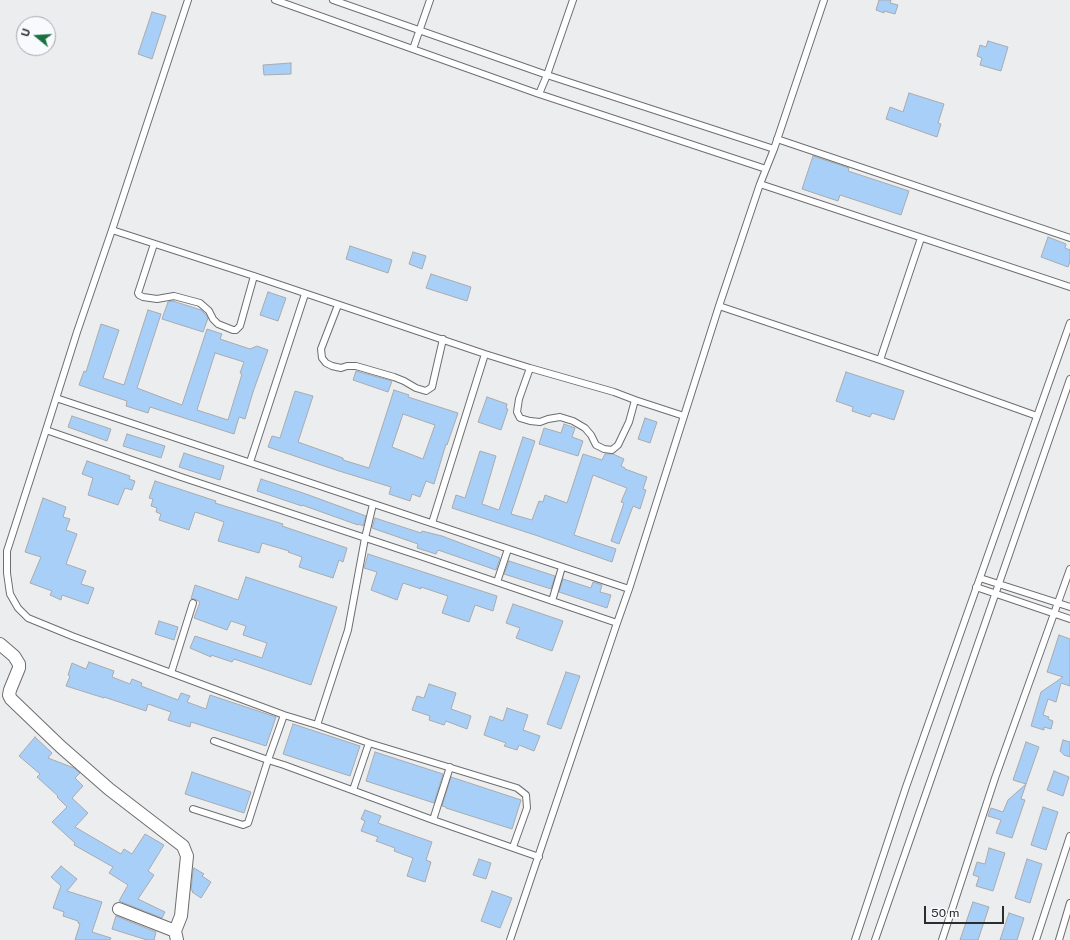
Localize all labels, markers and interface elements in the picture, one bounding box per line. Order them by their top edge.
north arrow [16,16,56,56]
text: U [19,27,32,38]
scale bar [926,898,1006,924]
text: 50 m [931,906,959,920]

